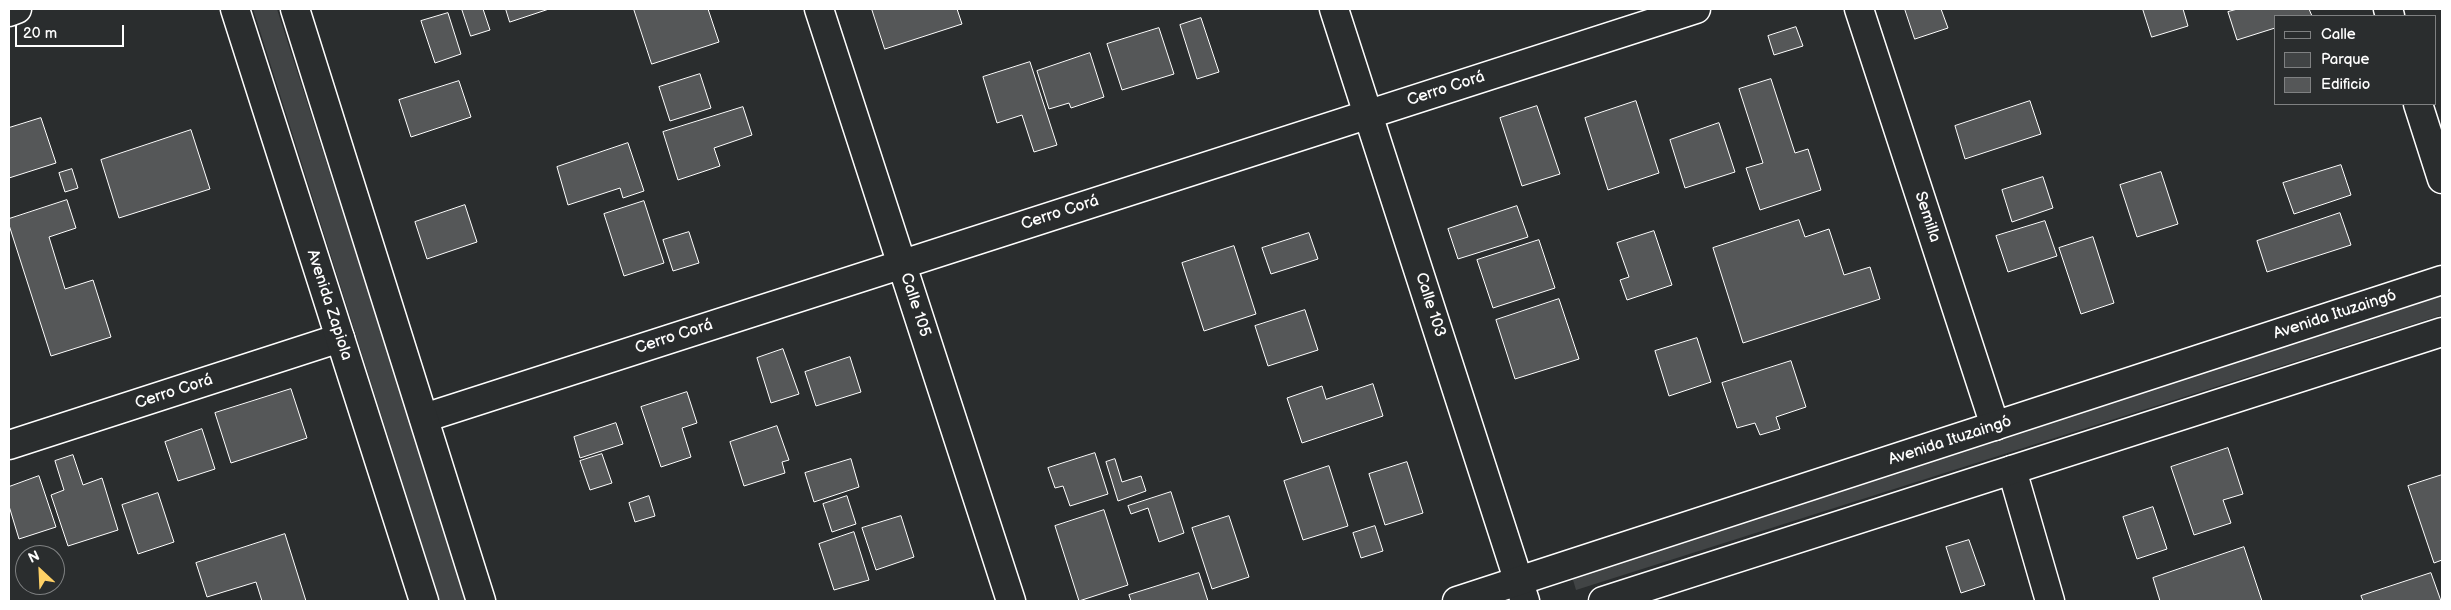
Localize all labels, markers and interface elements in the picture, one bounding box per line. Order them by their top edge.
scale bar [18,15,126,47]
legend [2274,15,2436,105]
text: 20 m [23,24,57,43]
text: Calle [2321,25,2356,44]
text: Parque [2321,50,2369,69]
street label: Cerro Corá [1405,67,1487,111]
text: Edificio [2321,75,2370,94]
street label: Semilla [1910,189,1944,245]
street label: Cerro Corá [1019,191,1101,235]
street label: Avenida Zapiola [302,247,356,363]
street label: Calle 103 [1411,270,1449,340]
street label: Calle 105 [896,271,934,339]
street label: Avenida Ituzaingó [2271,286,2399,344]
street label: Cerro Corá [633,315,715,359]
street label: Cerro Corá [133,370,215,414]
street label: Avenida Ituzaingó [1886,412,2014,470]
north arrow [15,545,65,595]
text: N [26,547,42,567]

